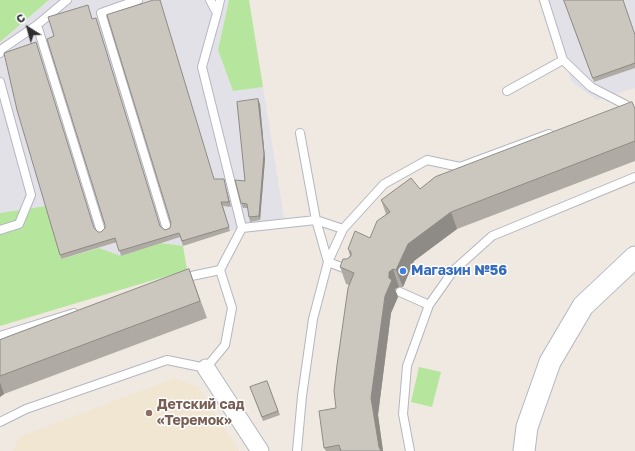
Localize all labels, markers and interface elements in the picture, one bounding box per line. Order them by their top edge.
north arrow [8,8,48,48]
text: С [13,10,28,26]
place label: Магазин №56 [411,263,507,279]
marker: Магазин №56 [398,266,408,276]
place label: Детский сад «Теремок» [157,397,244,430]
marker: Детский сад «Теремок» [144,408,154,418]

